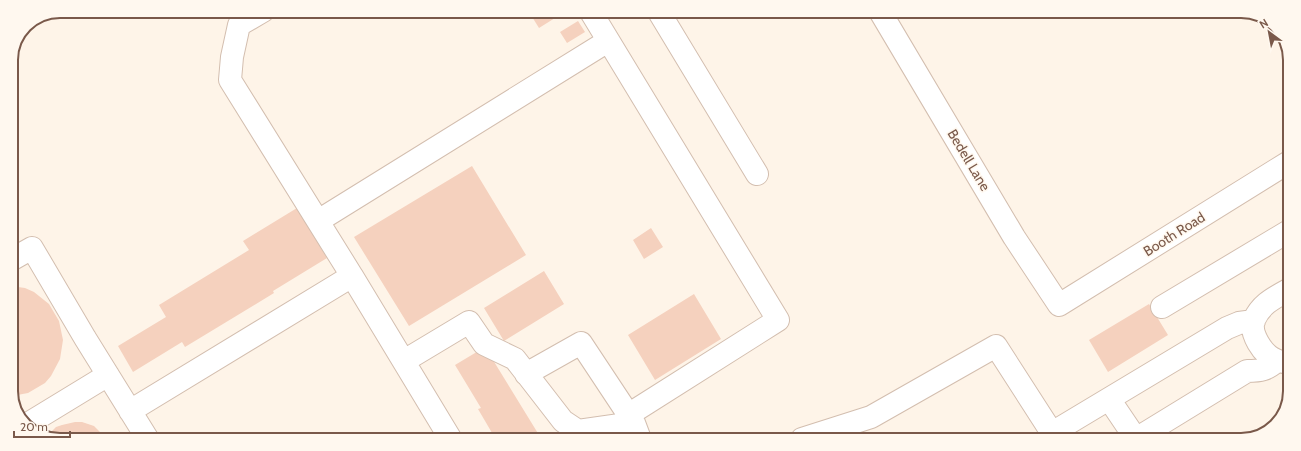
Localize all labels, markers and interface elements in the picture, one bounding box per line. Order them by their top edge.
north arrow [1249,12,1289,52]
text: N [1257,16,1271,32]
street label: Bedell Lane [944,126,994,194]
street label: Booth Road [1140,208,1208,260]
scale bar [14,413,70,439]
text: 20 m [20,419,48,434]

